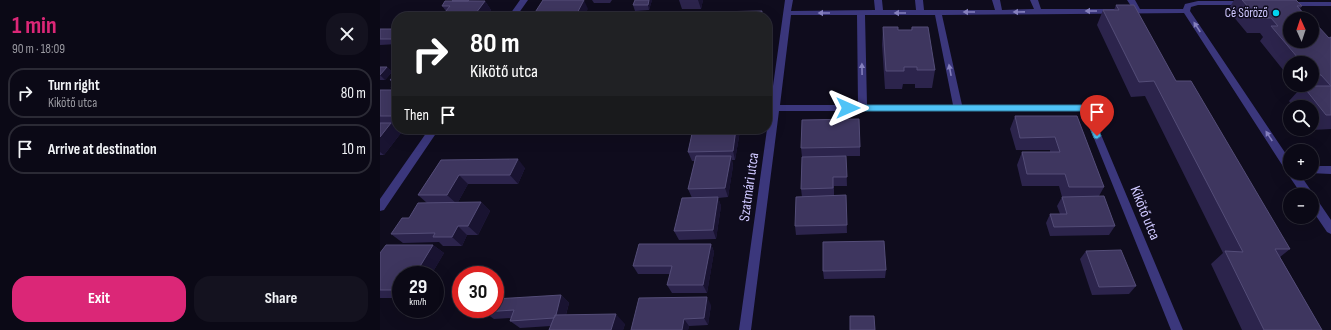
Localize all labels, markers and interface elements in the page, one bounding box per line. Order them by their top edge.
place label: Cé Söröző [1225,5,1268,21]
one-way arrow [1013,8,1025,15]
one-way arrow [1084,8,1097,14]
marker: Cé Söröző [1271,8,1281,18]
one-way arrow [962,9,975,15]
one-way arrow [817,10,830,16]
one-way arrow [893,10,906,16]
text: 1 min [12,11,57,40]
north arrow [1283,12,1319,48]
map controls [1283,12,1319,224]
button: close [326,13,368,55]
one-way arrow [1193,22,1201,32]
text: 80 m [470,27,519,60]
icon: right [404,28,456,80]
text: 90 m · 18:09 [12,41,65,57]
button: sound [1283,56,1319,92]
text: Kikötő utca [470,61,538,82]
one-way arrow [859,62,865,75]
one-way arrow [947,64,953,76]
text: Turn right [48,76,100,95]
icon: right [14,82,36,104]
text: 80 m [341,84,366,103]
position arrow [827,87,869,129]
text: Kikötő utca [48,95,97,111]
pin [1080,95,1114,136]
button: search [1283,100,1319,136]
icon: arrive [1086,101,1108,123]
icon: arrive [437,104,459,126]
text: Then [404,106,429,125]
one-way arrow [1265,130,1272,142]
icon: arrive [14,138,36,160]
text: Arrive at destination [48,140,157,159]
text: 10 m [342,140,366,159]
button: + [1283,144,1319,180]
street label: Szatmári utca [735,151,763,223]
street label: Kikötő utca [1126,183,1165,243]
button: − [1283,188,1319,224]
speed limit sign: 30 [452,266,504,318]
text: 29 [409,275,427,299]
button: Exit [12,276,186,322]
button: Share [194,276,368,322]
text: km/h [409,296,427,308]

